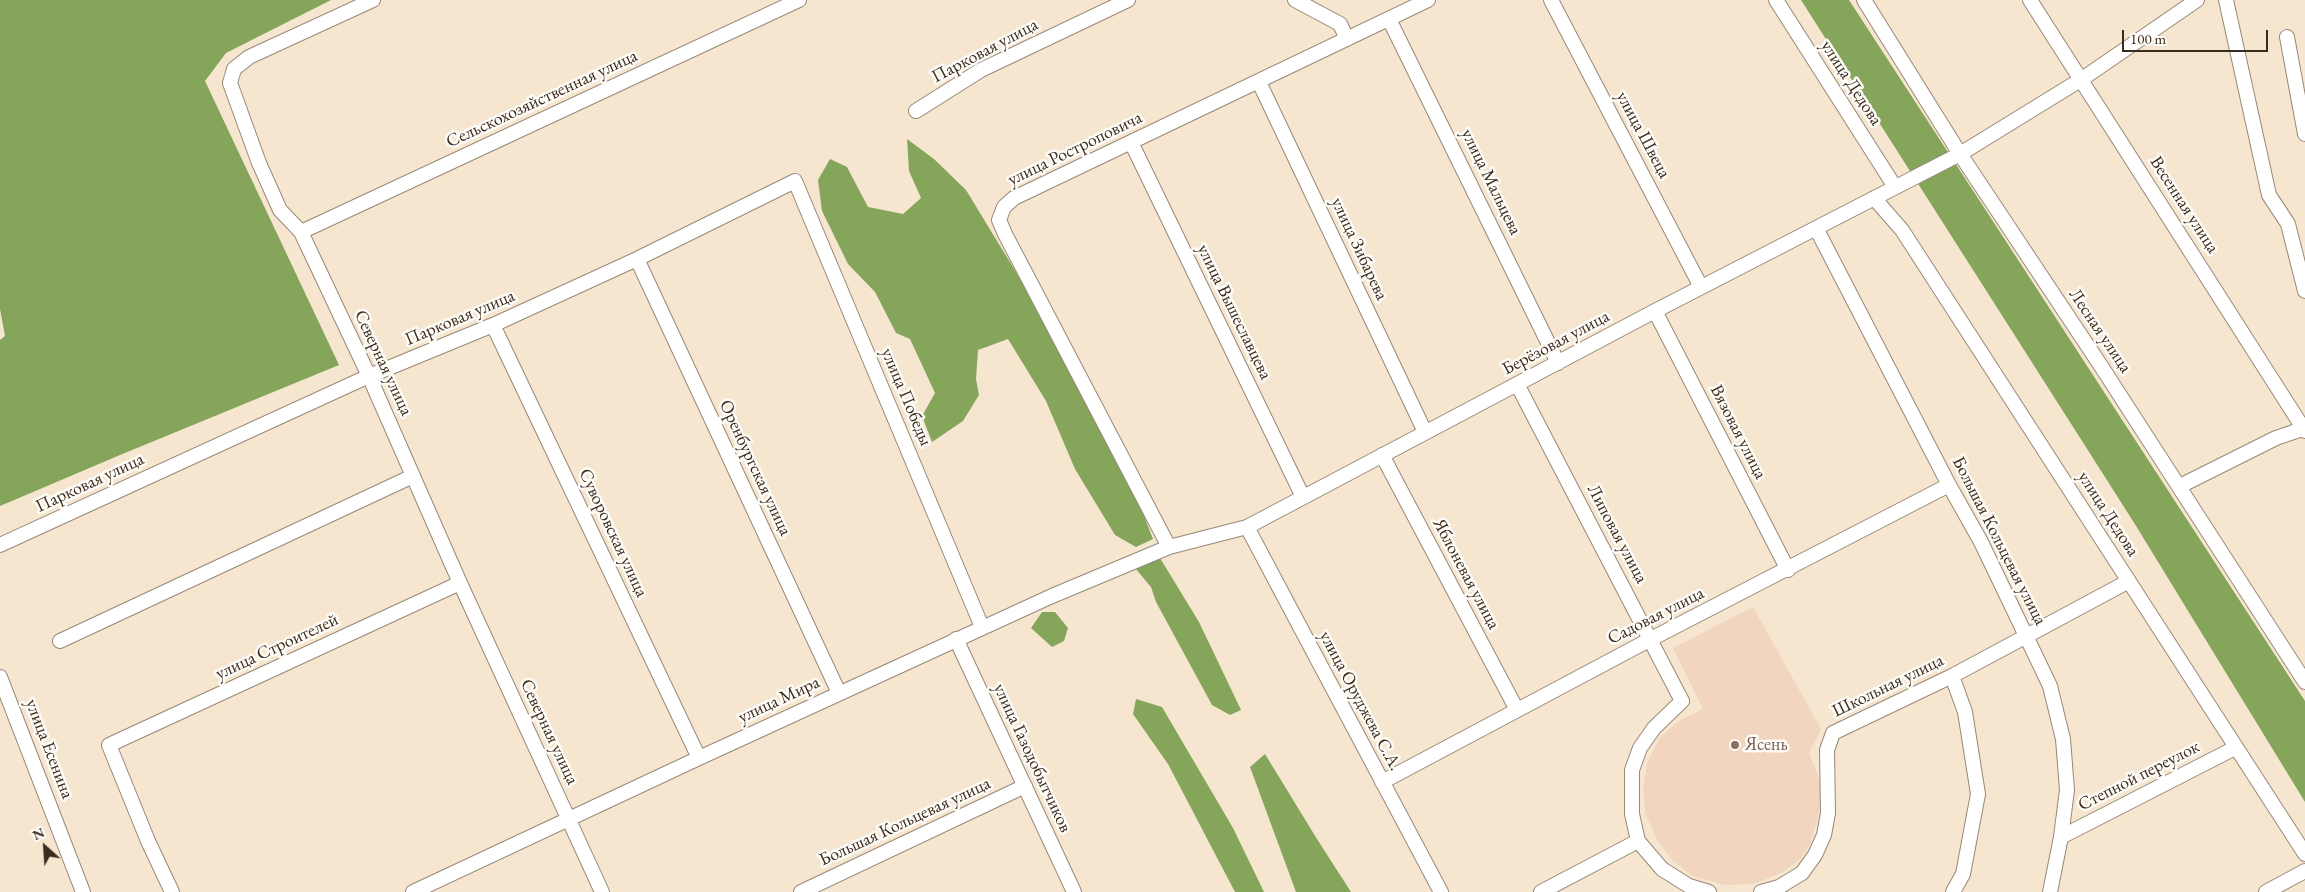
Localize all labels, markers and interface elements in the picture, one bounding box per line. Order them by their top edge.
street label: Парковая улица [928,14,1042,88]
scale bar [2125,20,2271,52]
text: 100 m [2130,29,2166,48]
street label: улица Дедова [1815,36,1887,130]
street label: Сельскохозяйственная улица [443,45,641,153]
street label: улица Швеца [1611,88,1675,182]
street label: улица Ростроповича [1004,107,1146,191]
street label: улица Мальцева [1456,125,1526,239]
street label: Весенная улица [2145,153,2223,257]
street label: улица Зибарева [1326,194,1392,304]
street label: улица Вышеславцева [1192,241,1276,383]
street label: Парковая улица [402,285,518,351]
street label: Лесная улица [2064,285,2136,377]
street label: Берёзовая улица [1499,306,1613,380]
street label: Северная улица [349,307,417,419]
street label: улица Победы [876,345,936,449]
street label: Вязовая улица [1705,381,1771,483]
street label: Оренбургская улица [714,397,796,539]
street label: Парковая улица [32,448,148,518]
street label: Большая Кольцевая улица [1947,453,2051,629]
street label: Суворовская улица [574,465,652,601]
street label: улица Дедова [2072,467,2144,561]
street label: Липовая улица [1582,481,1652,587]
street label: Яблоневая улица [1428,515,1504,633]
street label: Садовая улица [1604,582,1708,650]
street label: улица Строителей [212,609,342,685]
street label: улица Оруджева С.А. [1314,627,1406,775]
street label: Школьная улица [1829,650,1947,722]
street label: улица Мира [735,672,823,728]
street label: Северная улица [515,676,583,788]
street label: улица Газодобытчиков [988,680,1076,836]
street label: улица Есенина [20,696,78,802]
place label: Ясень [1745,734,1788,756]
street label: Степной переулок [2075,736,2203,816]
marker: Ясень [1729,739,1741,751]
street label: Большая Кольцевая улица [816,773,994,871]
north arrow [20,822,70,872]
text: N [29,823,47,844]

